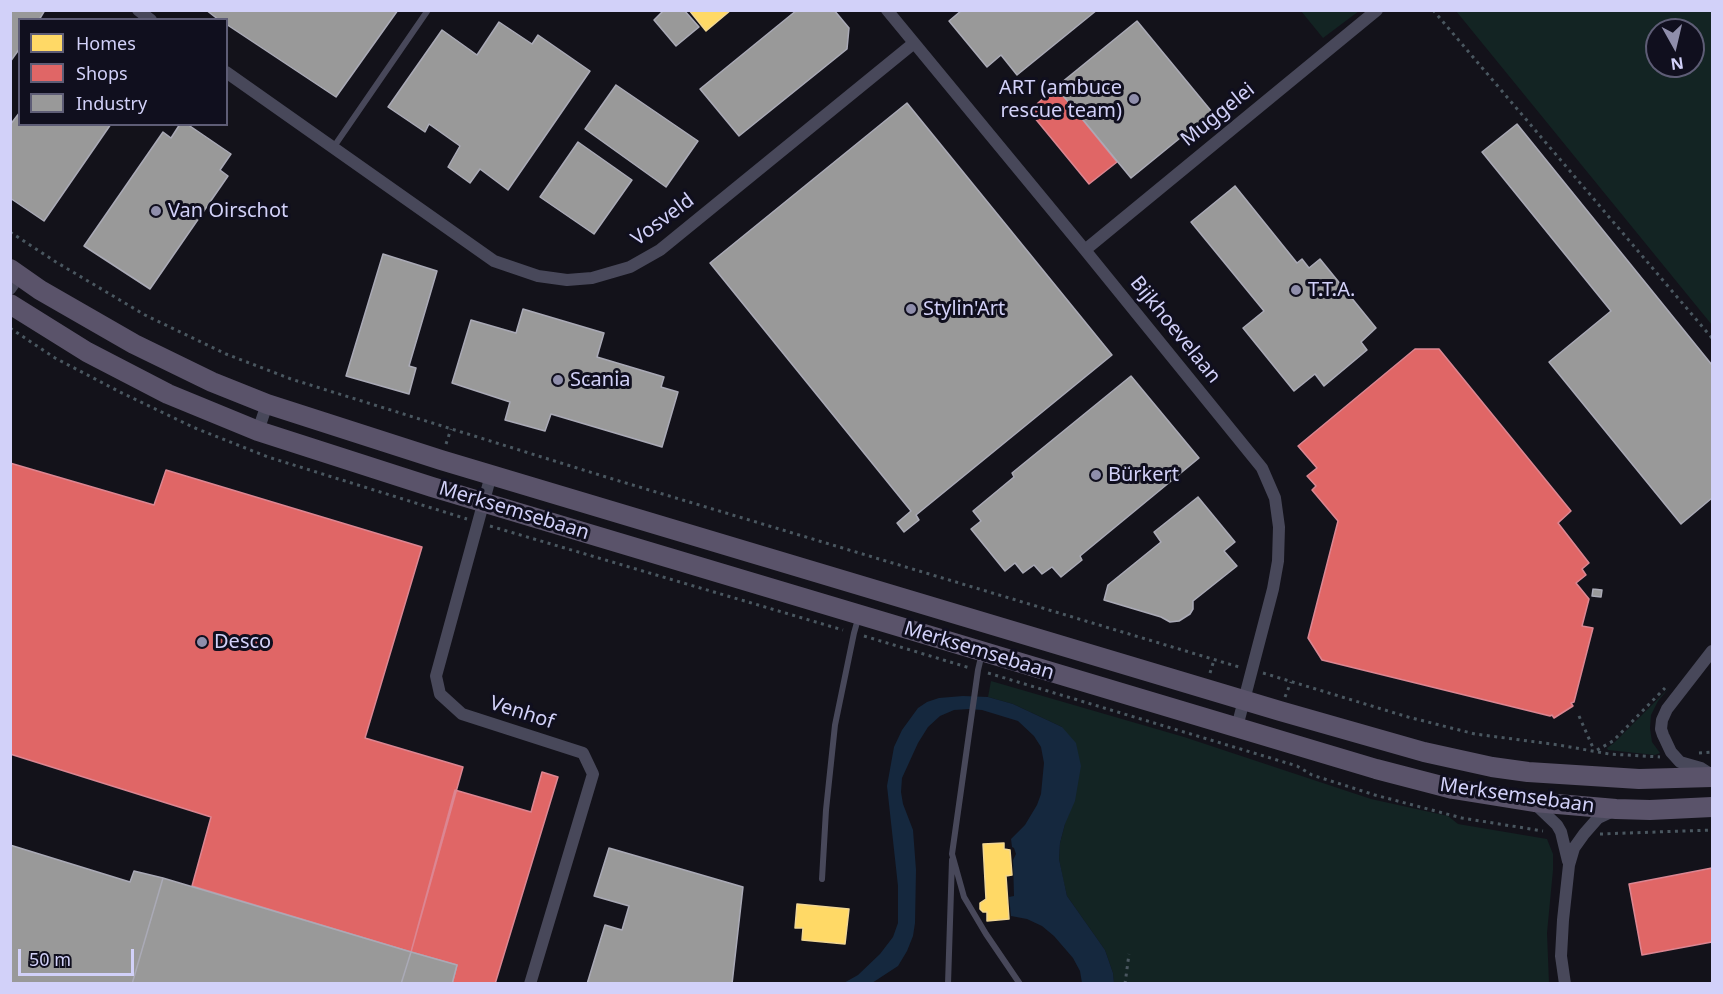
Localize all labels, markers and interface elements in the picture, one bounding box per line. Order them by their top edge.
legend [18,18,228,126]
north arrow [1645,18,1705,78]
text: Homes [76,31,136,55]
text: N [1669,52,1685,76]
text: Shops [76,61,128,85]
place label: ART (ambuce rescue team) [999,76,1122,123]
street label: Muggelei [1176,78,1260,152]
text: Industry [76,91,147,115]
marker: ART (ambuce rescue team) [1127,92,1141,106]
street label: Vosveld [627,189,699,251]
place label: Van Oirschot [168,199,288,223]
marker: Van Oirschot [149,204,163,218]
street label: Bijkhoevelaan [1125,272,1225,388]
place label: T.T.A. [1308,278,1355,302]
marker: T.T.A. [1289,283,1303,297]
place label: Stylin'Art [923,297,1005,321]
marker: Stylin'Art [904,302,918,316]
place label: Scania [570,368,631,392]
marker: Scania [551,373,565,387]
place label: Bürkert [1108,463,1179,487]
marker: Bürkert [1089,468,1103,482]
street label: Merksemsebaan [436,477,592,545]
street label: Merksemsebaan [901,617,1057,685]
place label: Desco [214,630,271,654]
marker: Desco [195,635,209,649]
street label: Venhof [487,691,557,735]
street label: Merksemsebaan [1438,773,1596,819]
scale bar [21,937,136,975]
text: 50 m [29,947,71,971]

